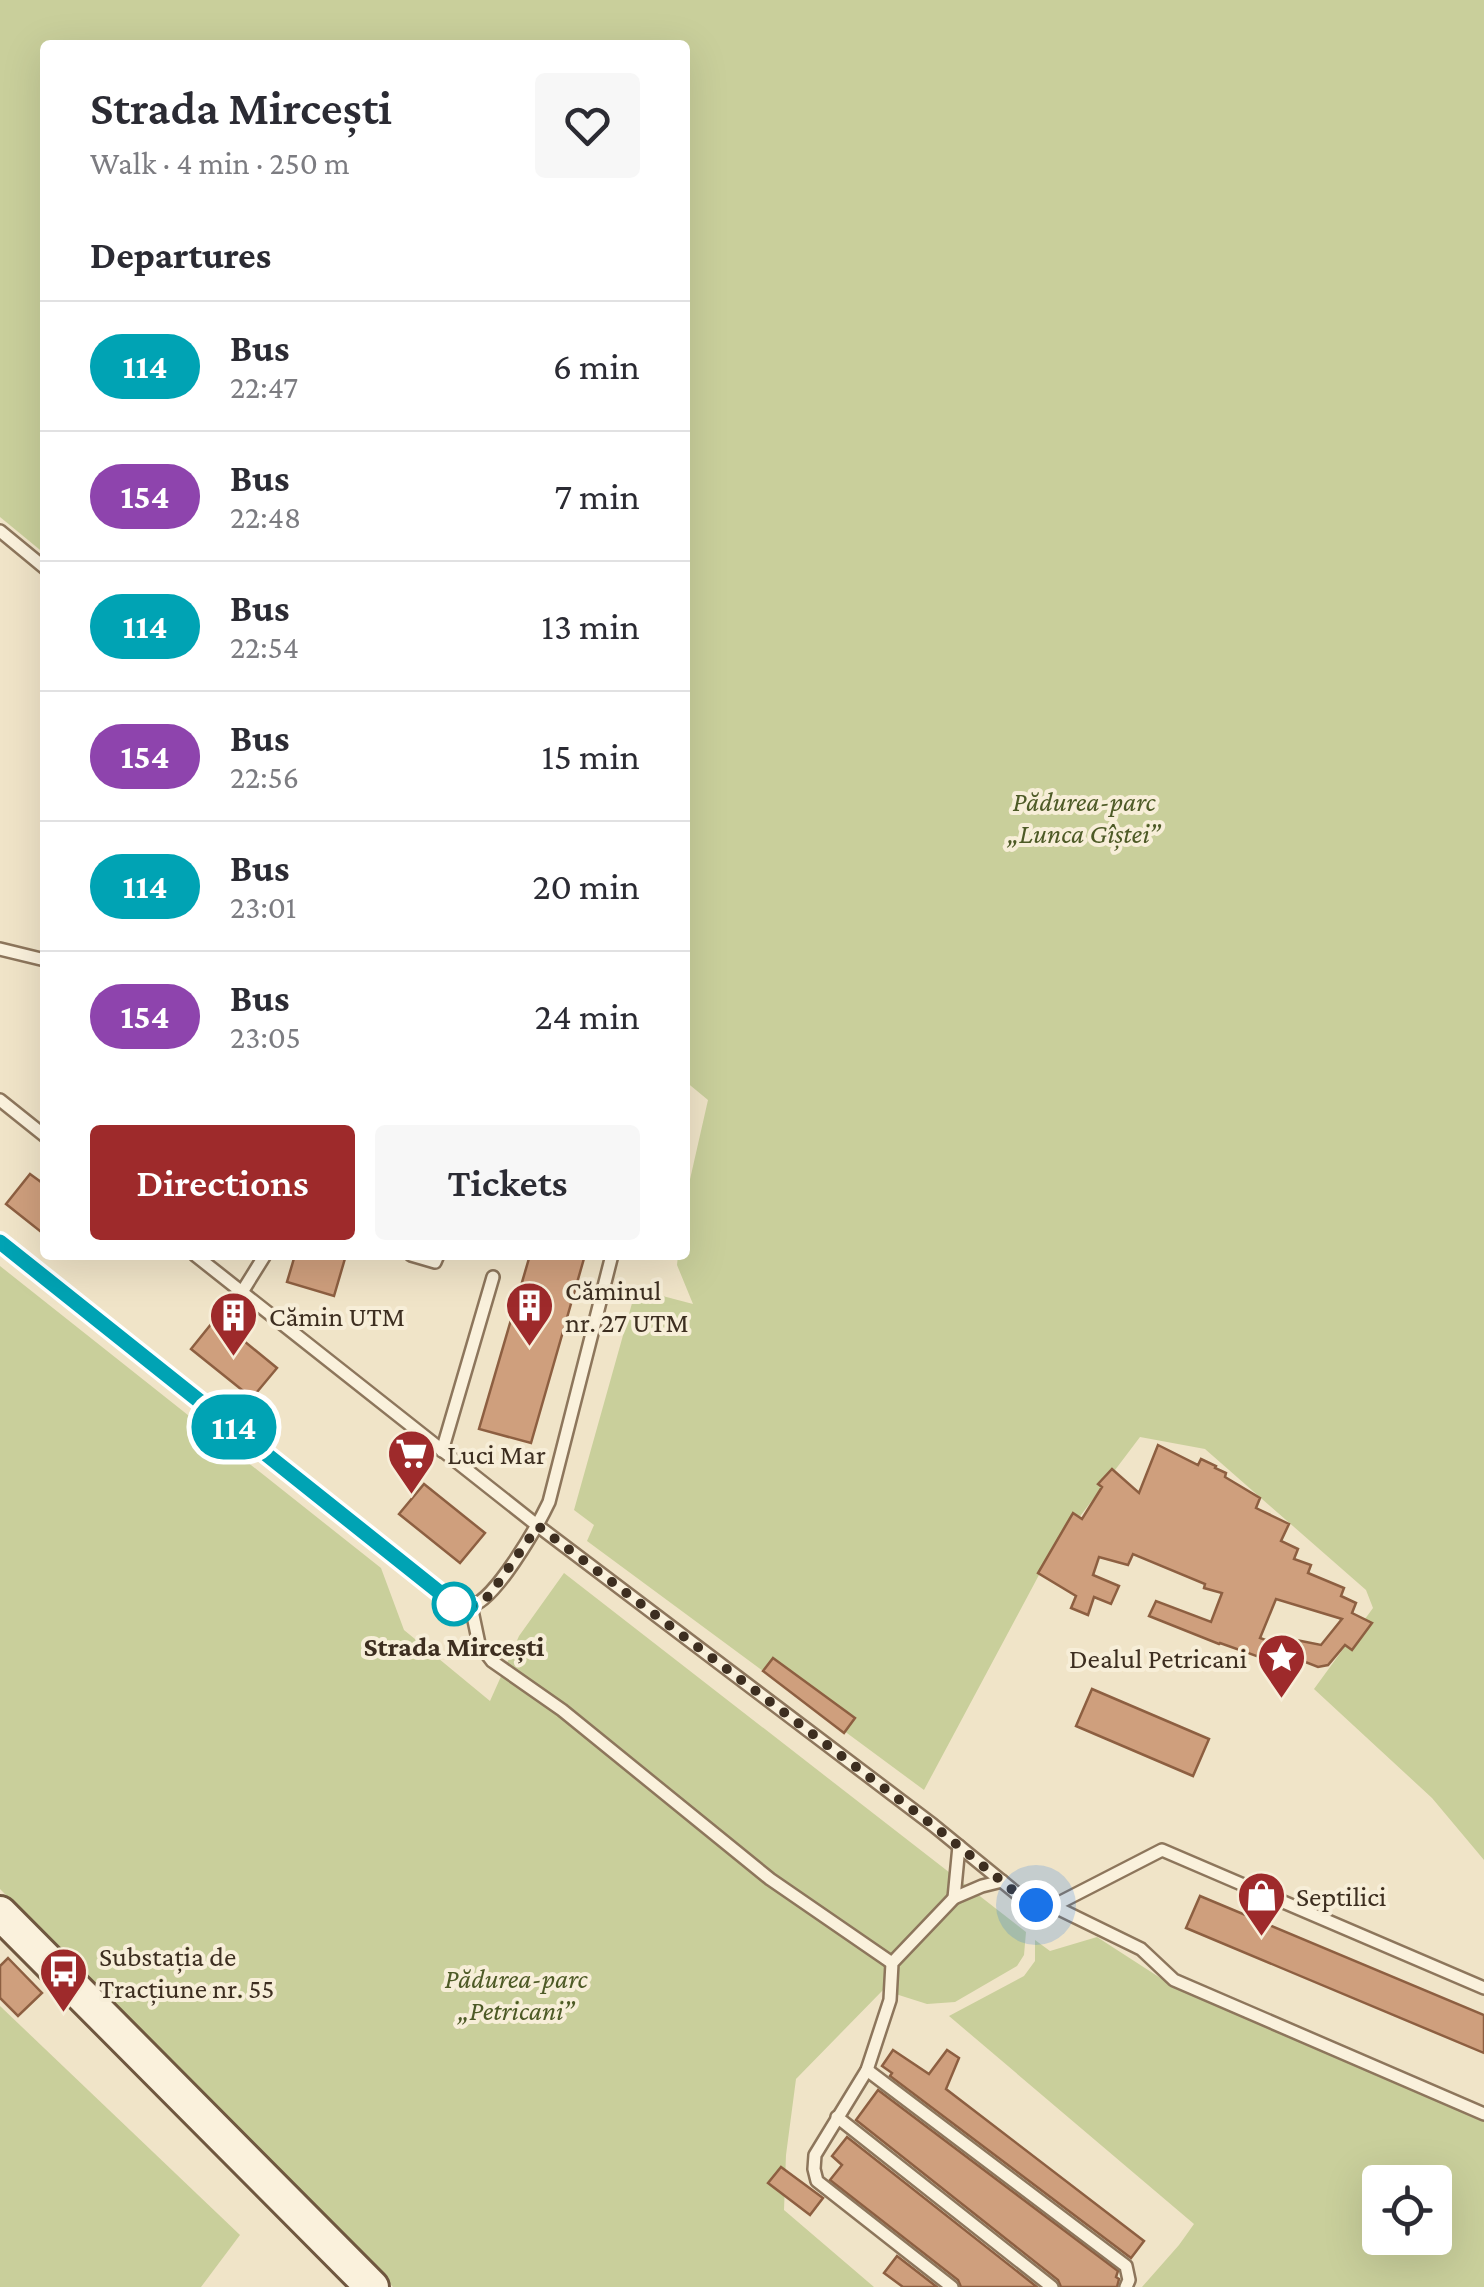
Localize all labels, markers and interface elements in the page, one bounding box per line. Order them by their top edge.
button: heart [535,73,640,178]
text: Strada Mircești [90,81,392,134]
text: Walk · 4 min · 250 m [90,145,350,181]
text: Departures [90,234,271,276]
text: Bus [230,327,289,369]
text: 6 min [553,345,640,387]
text: 114 [122,347,168,386]
text: 22:47 [230,369,298,405]
text: Bus [230,457,289,499]
text: 7 min [554,475,640,517]
text: 154 [120,477,170,516]
text: 22:48 [230,499,301,535]
text: Bus [230,587,289,629]
text: 13 min [541,605,640,647]
text: 114 [122,607,168,646]
text: 22:54 [230,629,299,665]
text: Bus [230,717,289,759]
text: 15 min [541,735,640,777]
text: 154 [120,737,170,776]
text: 22:56 [230,759,299,795]
park label: Pădurea-parc „Lunca Gîștei” [1007,786,1162,851]
text: Bus [230,847,289,889]
text: 20 min [532,865,640,907]
text: 114 [122,867,168,906]
text: 23:01 [230,889,296,925]
text: Bus [230,977,289,1019]
text: 24 min [534,995,640,1037]
text: 154 [120,997,170,1036]
text: 23:05 [230,1019,301,1055]
button: Directions [90,1125,355,1240]
button: Tickets [375,1125,640,1240]
place label: Căminul nr. 27 UTM [565,1275,689,1338]
building icon: Căminul nr. 27 UTM [504,1280,556,1348]
building icon: Cămin UTM [208,1290,260,1358]
place label: Cămin UTM [269,1301,405,1332]
line badge: 114 [176,1394,292,1460]
text: 114 [211,1408,257,1447]
supermarket icon: Luci Mar [386,1428,438,1496]
place label: Luci Mar [447,1439,546,1470]
marker: Strada Mircești [433,1583,475,1625]
place label: Strada Mircești [364,1631,544,1664]
place icon: Dealul Petricani [1256,1632,1308,1700]
place label: Dealul Petricani [1069,1643,1247,1674]
shop icon: Septilici [1235,1870,1287,1938]
your location [1011,1880,1061,1930]
place label: Septilici [1296,1881,1386,1912]
place label: Substația de Tracțiune nr. 55 [99,1941,275,2006]
bus stop icon: Substația de Tracțiune nr. 55 [38,1946,90,2014]
park label: Pădurea-parc „Petricani” [445,1963,589,2026]
map controls [1362,2165,1452,2255]
button: locate [1362,2165,1452,2255]

